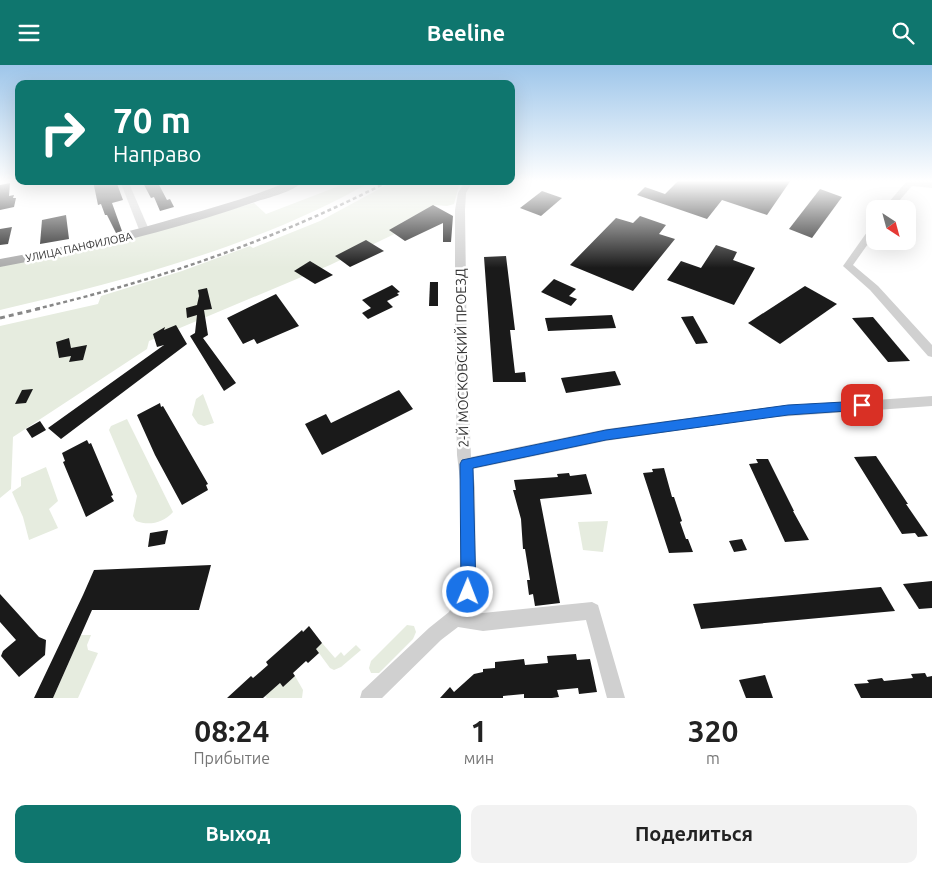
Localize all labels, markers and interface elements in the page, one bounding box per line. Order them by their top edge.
icon: menu [15,19,43,47]
icon: search [889,19,917,47]
text: Beeline [427,20,505,45]
icon: right [30,100,95,165]
text: 70 m [113,100,191,140]
text: Направо [113,141,201,166]
north arrow [866,200,916,250]
map controls [866,200,916,250]
street label: УЛИЦА ПАНФИЛОВА [25,230,134,264]
street label: 2-Й МОСКОВСКИЙ ПРОЕЗД [451,268,472,448]
pin [841,384,883,426]
icon: arrive [848,391,876,419]
position arrow [441,565,493,617]
text: 08:24 [194,714,269,748]
text: 1 [470,714,487,748]
text: 320 [688,714,738,748]
text: Прибытие [194,749,270,767]
text: мин [464,749,494,767]
text: m [706,749,720,767]
button: Выход [15,805,461,863]
button: Поделиться [471,805,917,863]

